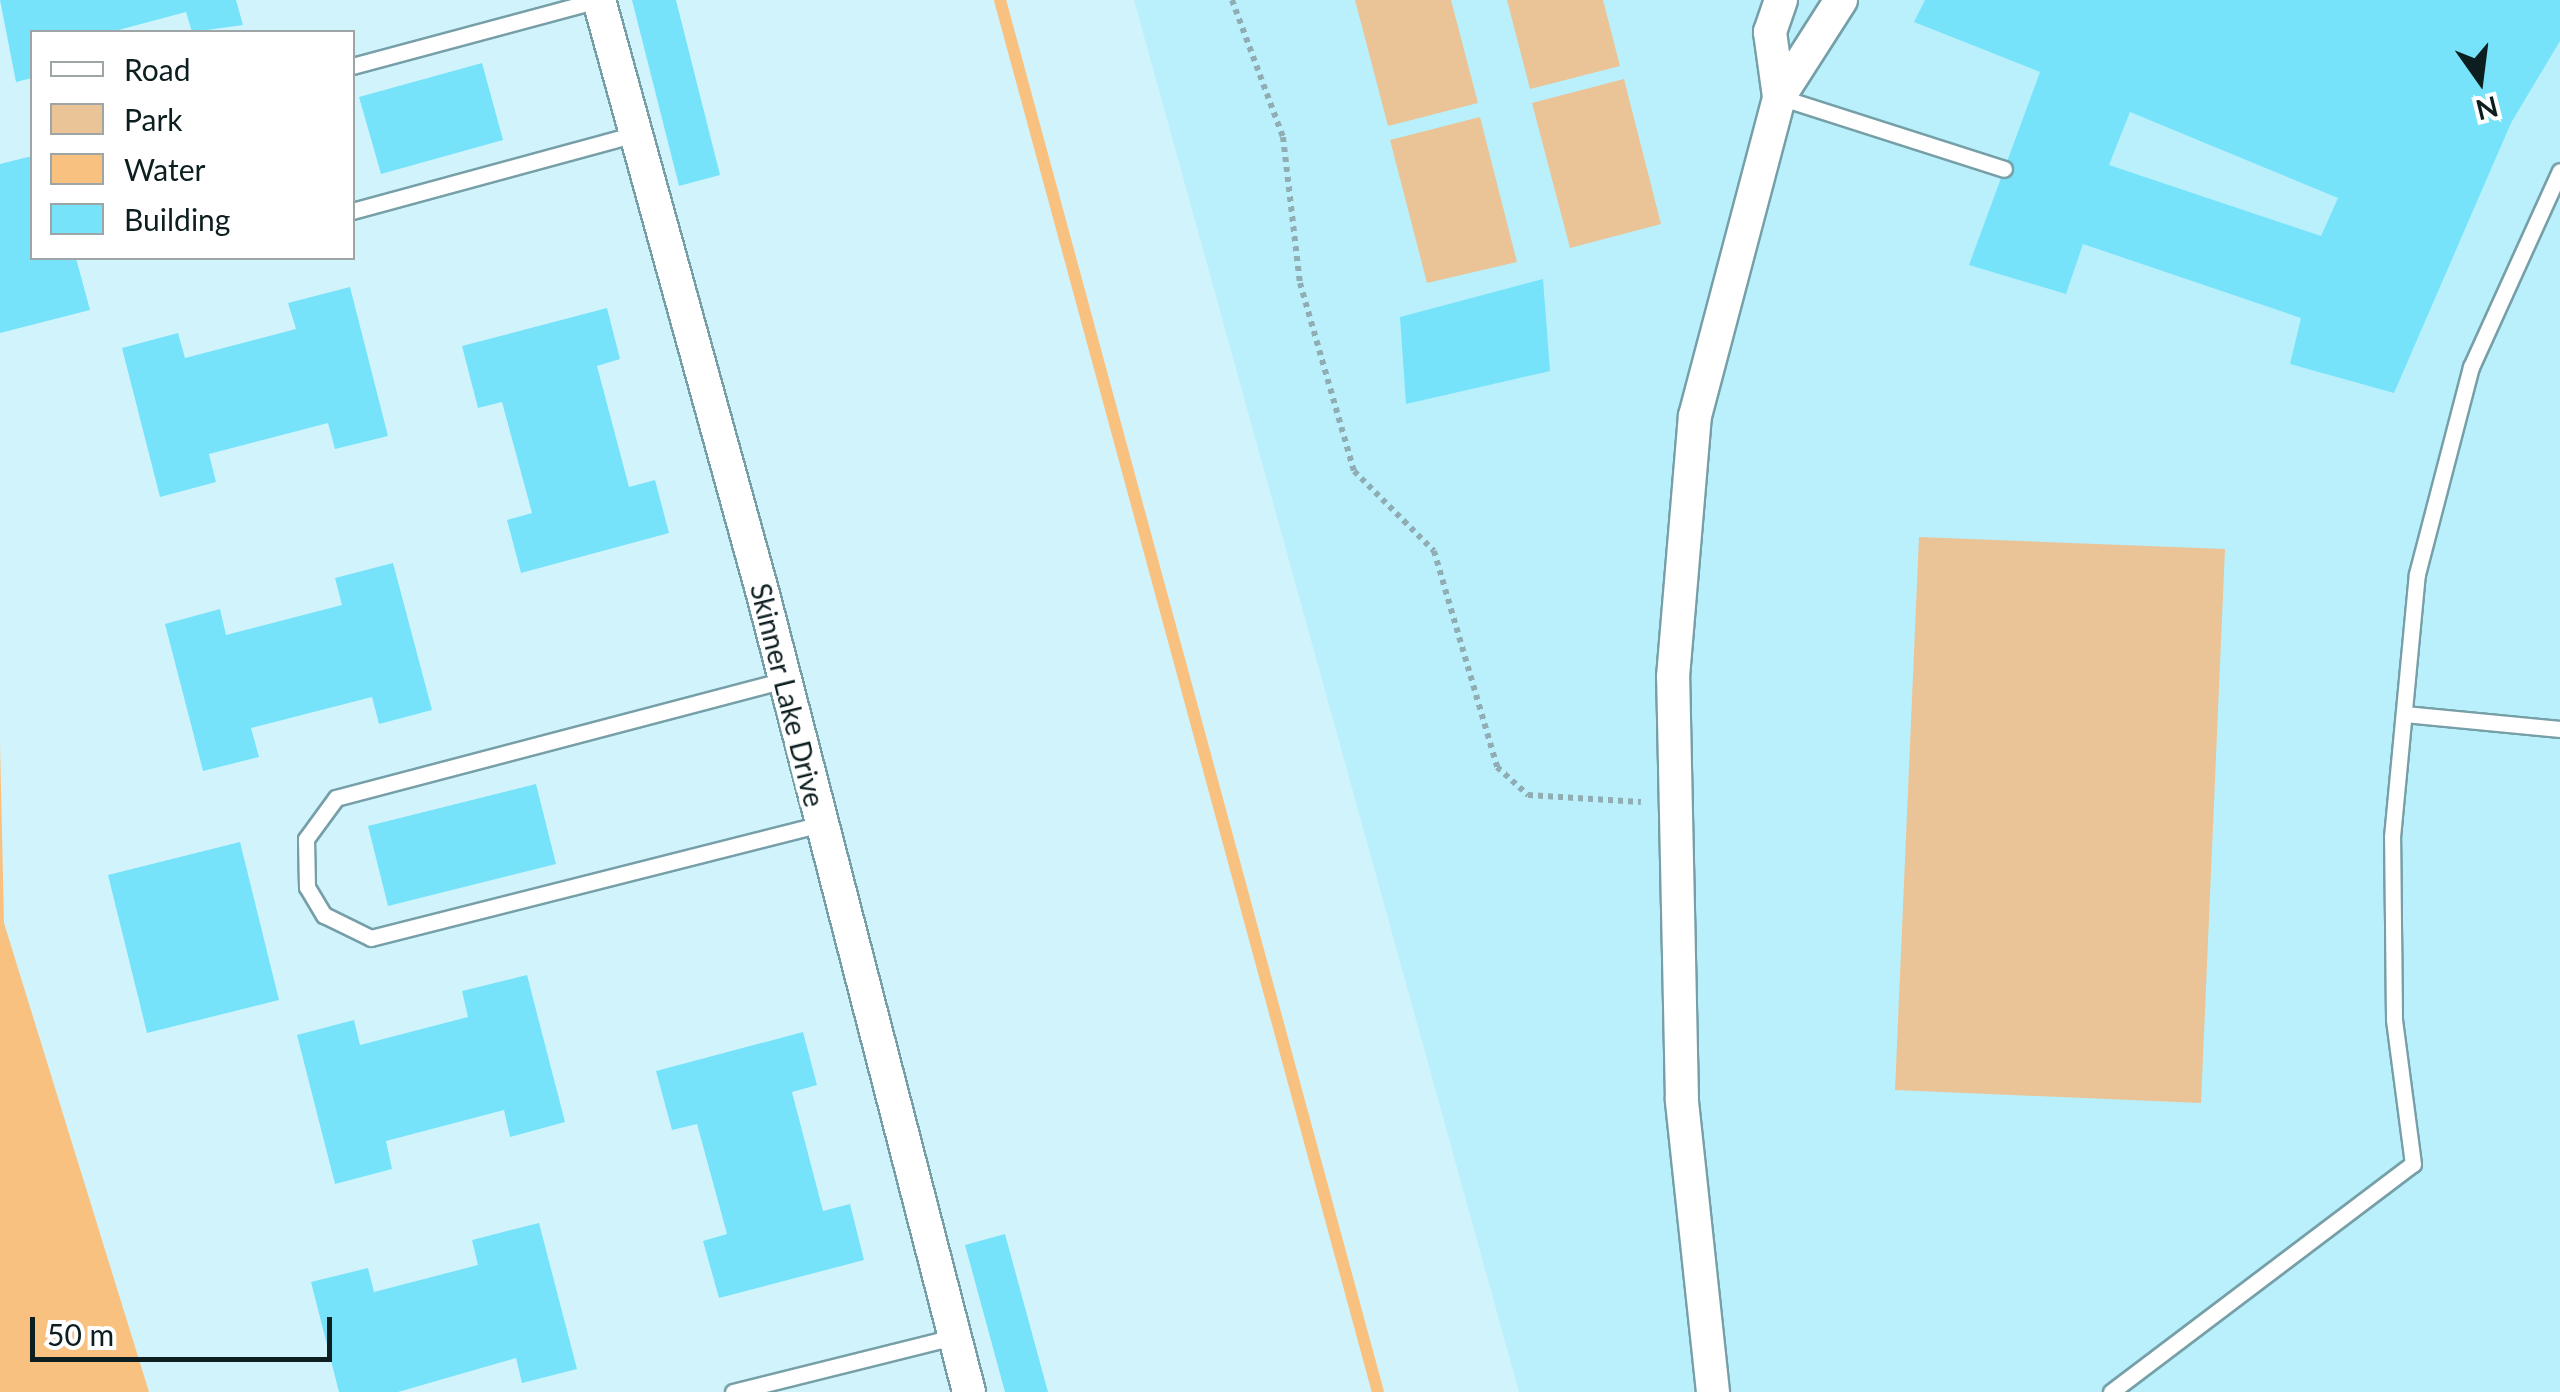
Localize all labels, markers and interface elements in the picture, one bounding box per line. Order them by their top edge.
legend [30,30,355,260]
north arrow [2430,30,2530,130]
text: Road [124,51,191,87]
text: N [2473,90,2502,128]
text: Park [124,101,183,137]
text: Water [124,151,206,187]
text: Building [124,201,230,237]
street label: Skinner Lake Drive [744,579,832,811]
scale bar [35,1297,338,1359]
text: 50 m [47,1316,114,1352]

